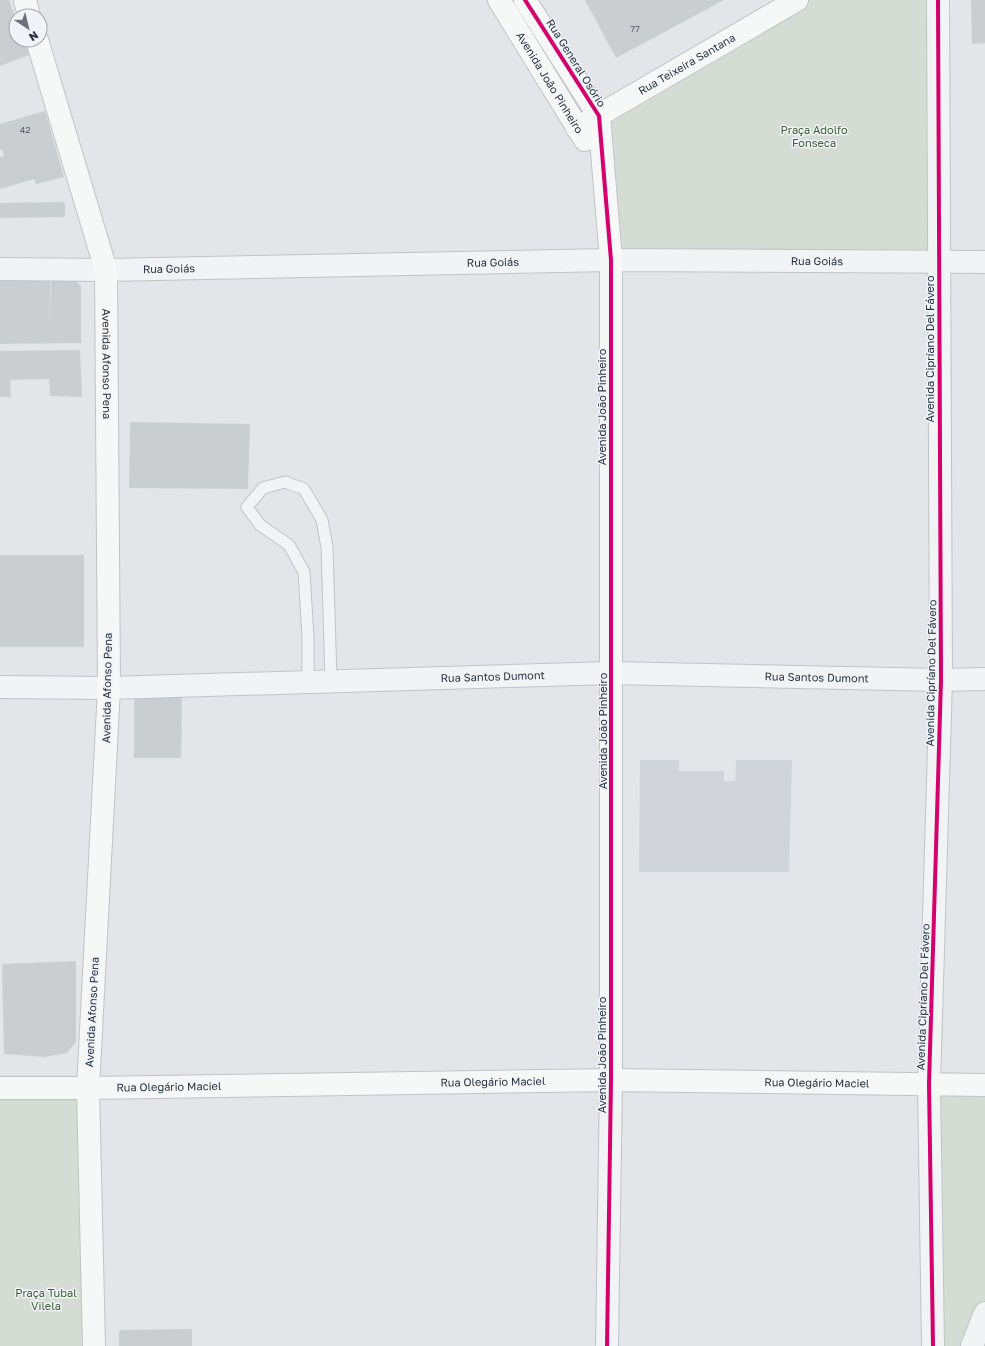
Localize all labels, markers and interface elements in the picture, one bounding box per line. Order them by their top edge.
north arrow [8,8,48,48]
street label: Rua General Osório [544,16,609,109]
house number: 77 [630,23,640,34]
text: N [27,29,41,44]
street label: Avenida João Pinheiro [514,29,586,136]
street label: Rua Teixeira Santana [636,30,737,97]
park label: Praça Adolfo Fonseca [781,123,848,149]
house number: 42 [20,124,30,135]
street label: Rua Goiás [791,254,843,267]
street label: Rua Goiás [467,255,519,269]
street label: Rua Goiás [143,261,195,275]
street label: Avenida Cipríano Del Fávero [923,275,936,423]
street label: Avenida Afonso Pena [100,309,114,419]
street label: Avenida João Pinheiro [595,348,608,465]
street label: Avenida Cipríano Del Fávero [923,599,938,747]
street label: Avenida Afonso Pena [99,633,114,743]
street label: Rua Santos Dumont [441,668,545,684]
street label: Rua Santos Dumont [765,669,869,684]
street label: Avenida João Pinheiro [596,672,609,789]
street label: Avenida Cipríano Del Fávero [913,923,932,1071]
street label: Avenida Afonso Pena [82,956,101,1068]
street label: Avenida João Pinheiro [595,996,608,1113]
street label: Rua Olegário Maciel [440,1074,546,1089]
street label: Rua Olegário Maciel [764,1075,870,1089]
street label: Rua Olegário Maciel [116,1079,222,1094]
park label: Praça Tubal Vilela [15,1286,77,1312]

